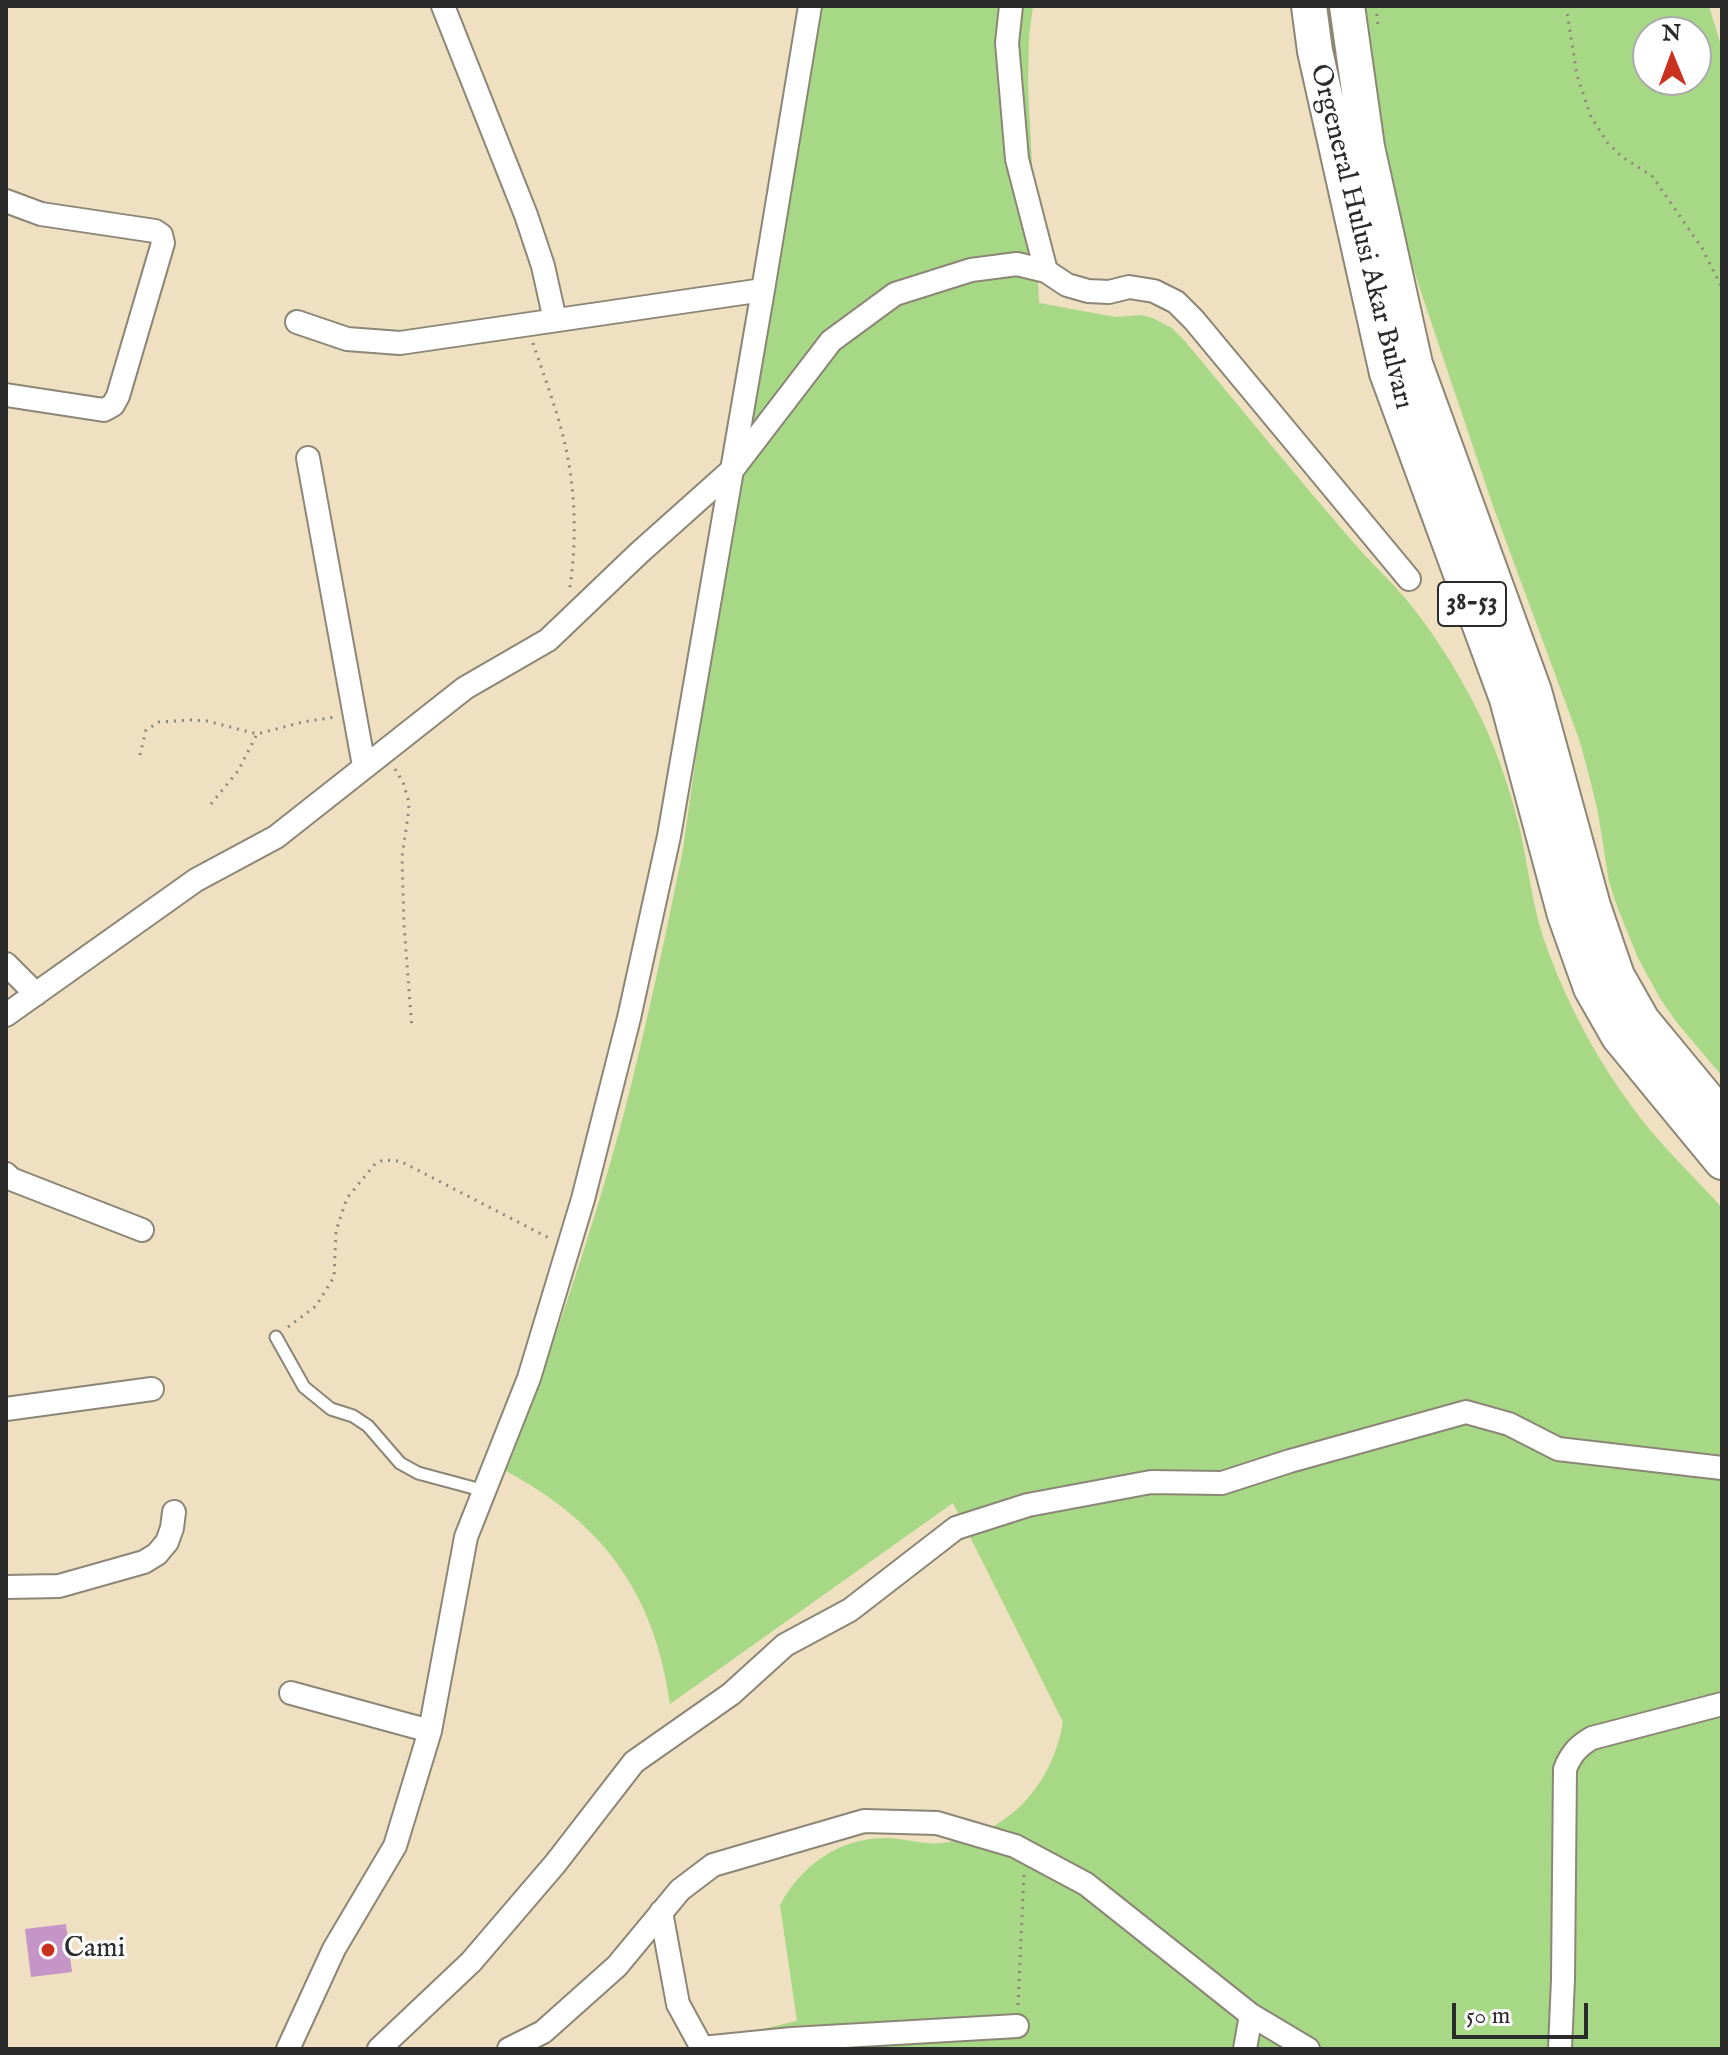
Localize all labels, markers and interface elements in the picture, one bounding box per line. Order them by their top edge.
north arrow [1632,16,1712,96]
text: N [1662,20,1681,48]
street label: Orgeneral Hulusi Akar Bulvarı [1301,61,1419,413]
road number: 38-53 [1438,582,1506,626]
place label: Cami [64,1933,125,1967]
marker: Cami [39,1941,57,1959]
scale bar [1456,1987,1592,2037]
text: 50 m [1466,2001,1510,2032]

